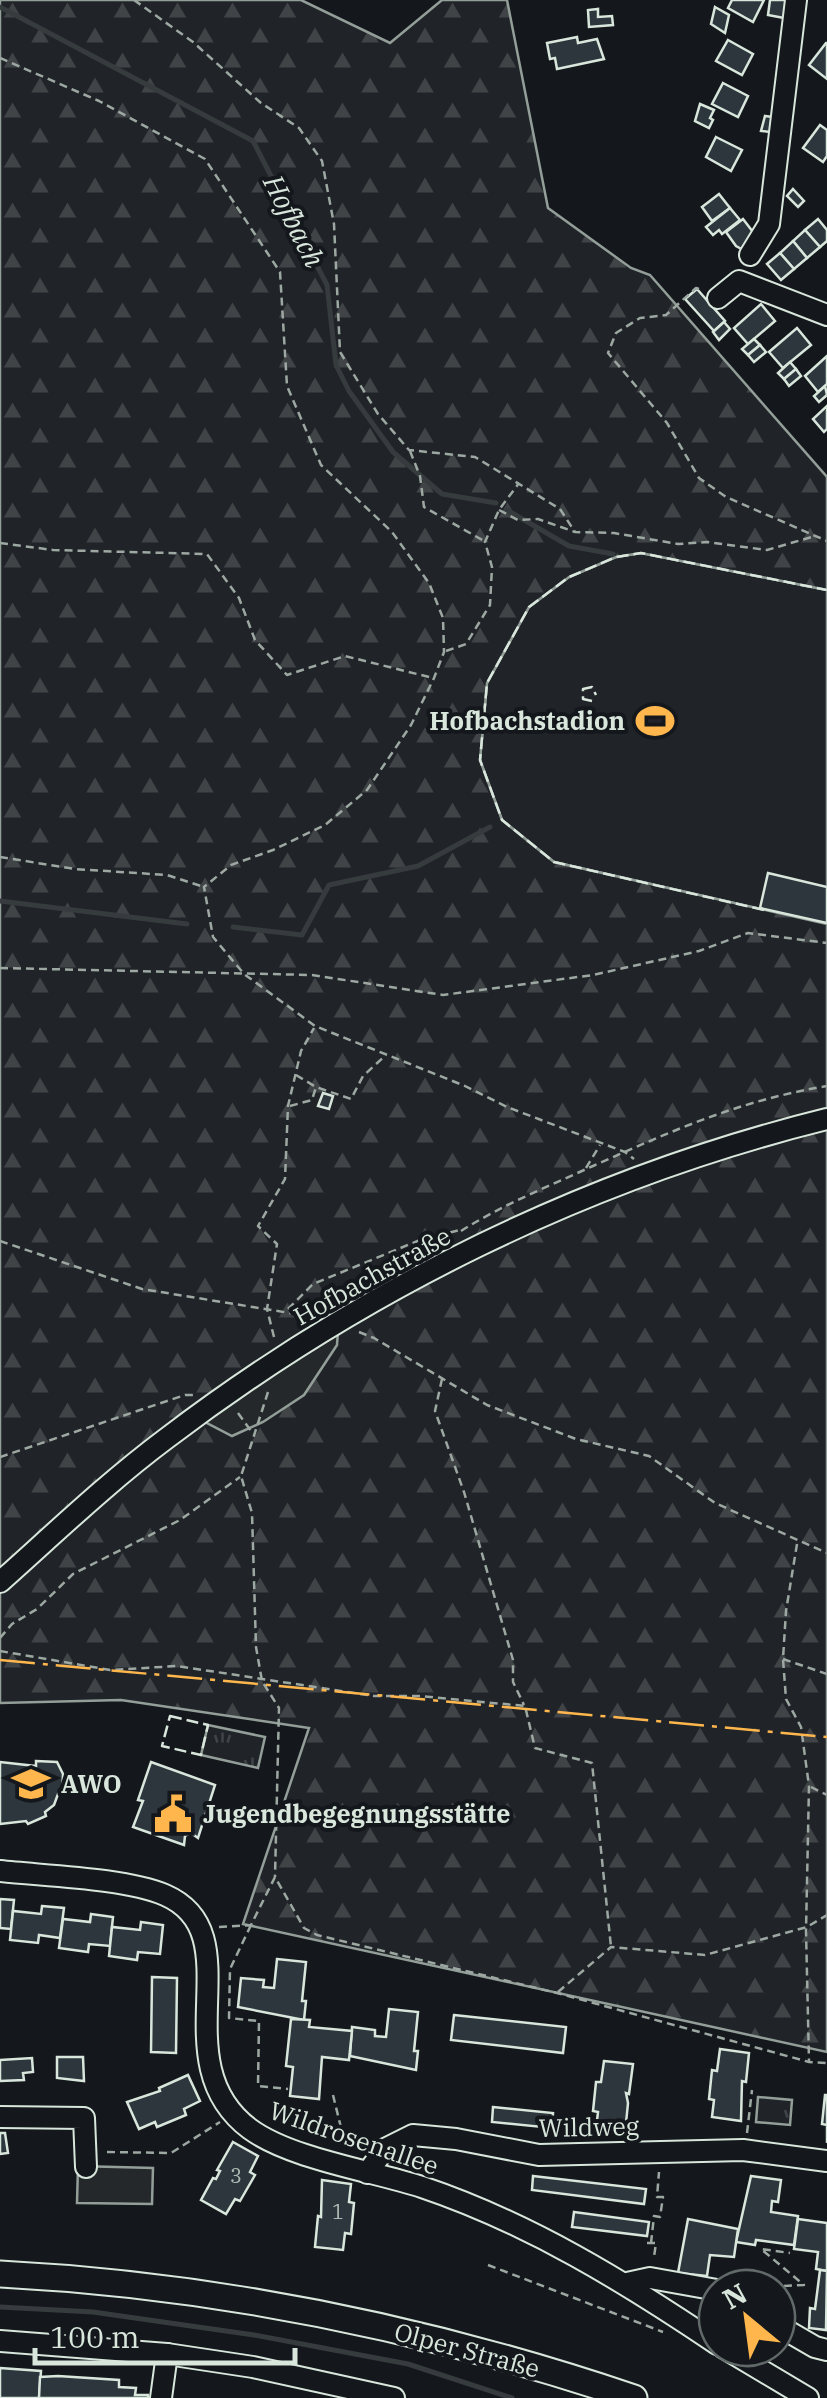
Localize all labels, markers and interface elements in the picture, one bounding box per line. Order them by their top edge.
water label: Hofbach [255,167,334,274]
sports icon: Hofbachstadion [634,700,676,742]
place label: Hofbachstadion [429,704,625,737]
street label: Hofbachstraße [287,1219,456,1332]
school or university icon: AWO [10,1763,52,1805]
place label: AWO [61,1767,122,1800]
public building icon: Jugendbegegnungsstätte [152,1793,194,1835]
place label: Jugendbegegnungsstätte [203,1797,510,1830]
street label: Wildrosenallee [265,2093,443,2182]
street label: Wildweg [538,2109,640,2144]
house number: 3 [230,2162,242,2189]
house number: 1 [332,2198,344,2225]
north arrow [697,2268,797,2368]
text: N [716,2274,753,2317]
scale bar [35,2303,295,2365]
street label: Olper Straße [391,2314,543,2385]
text: 100 m [50,2317,140,2356]

